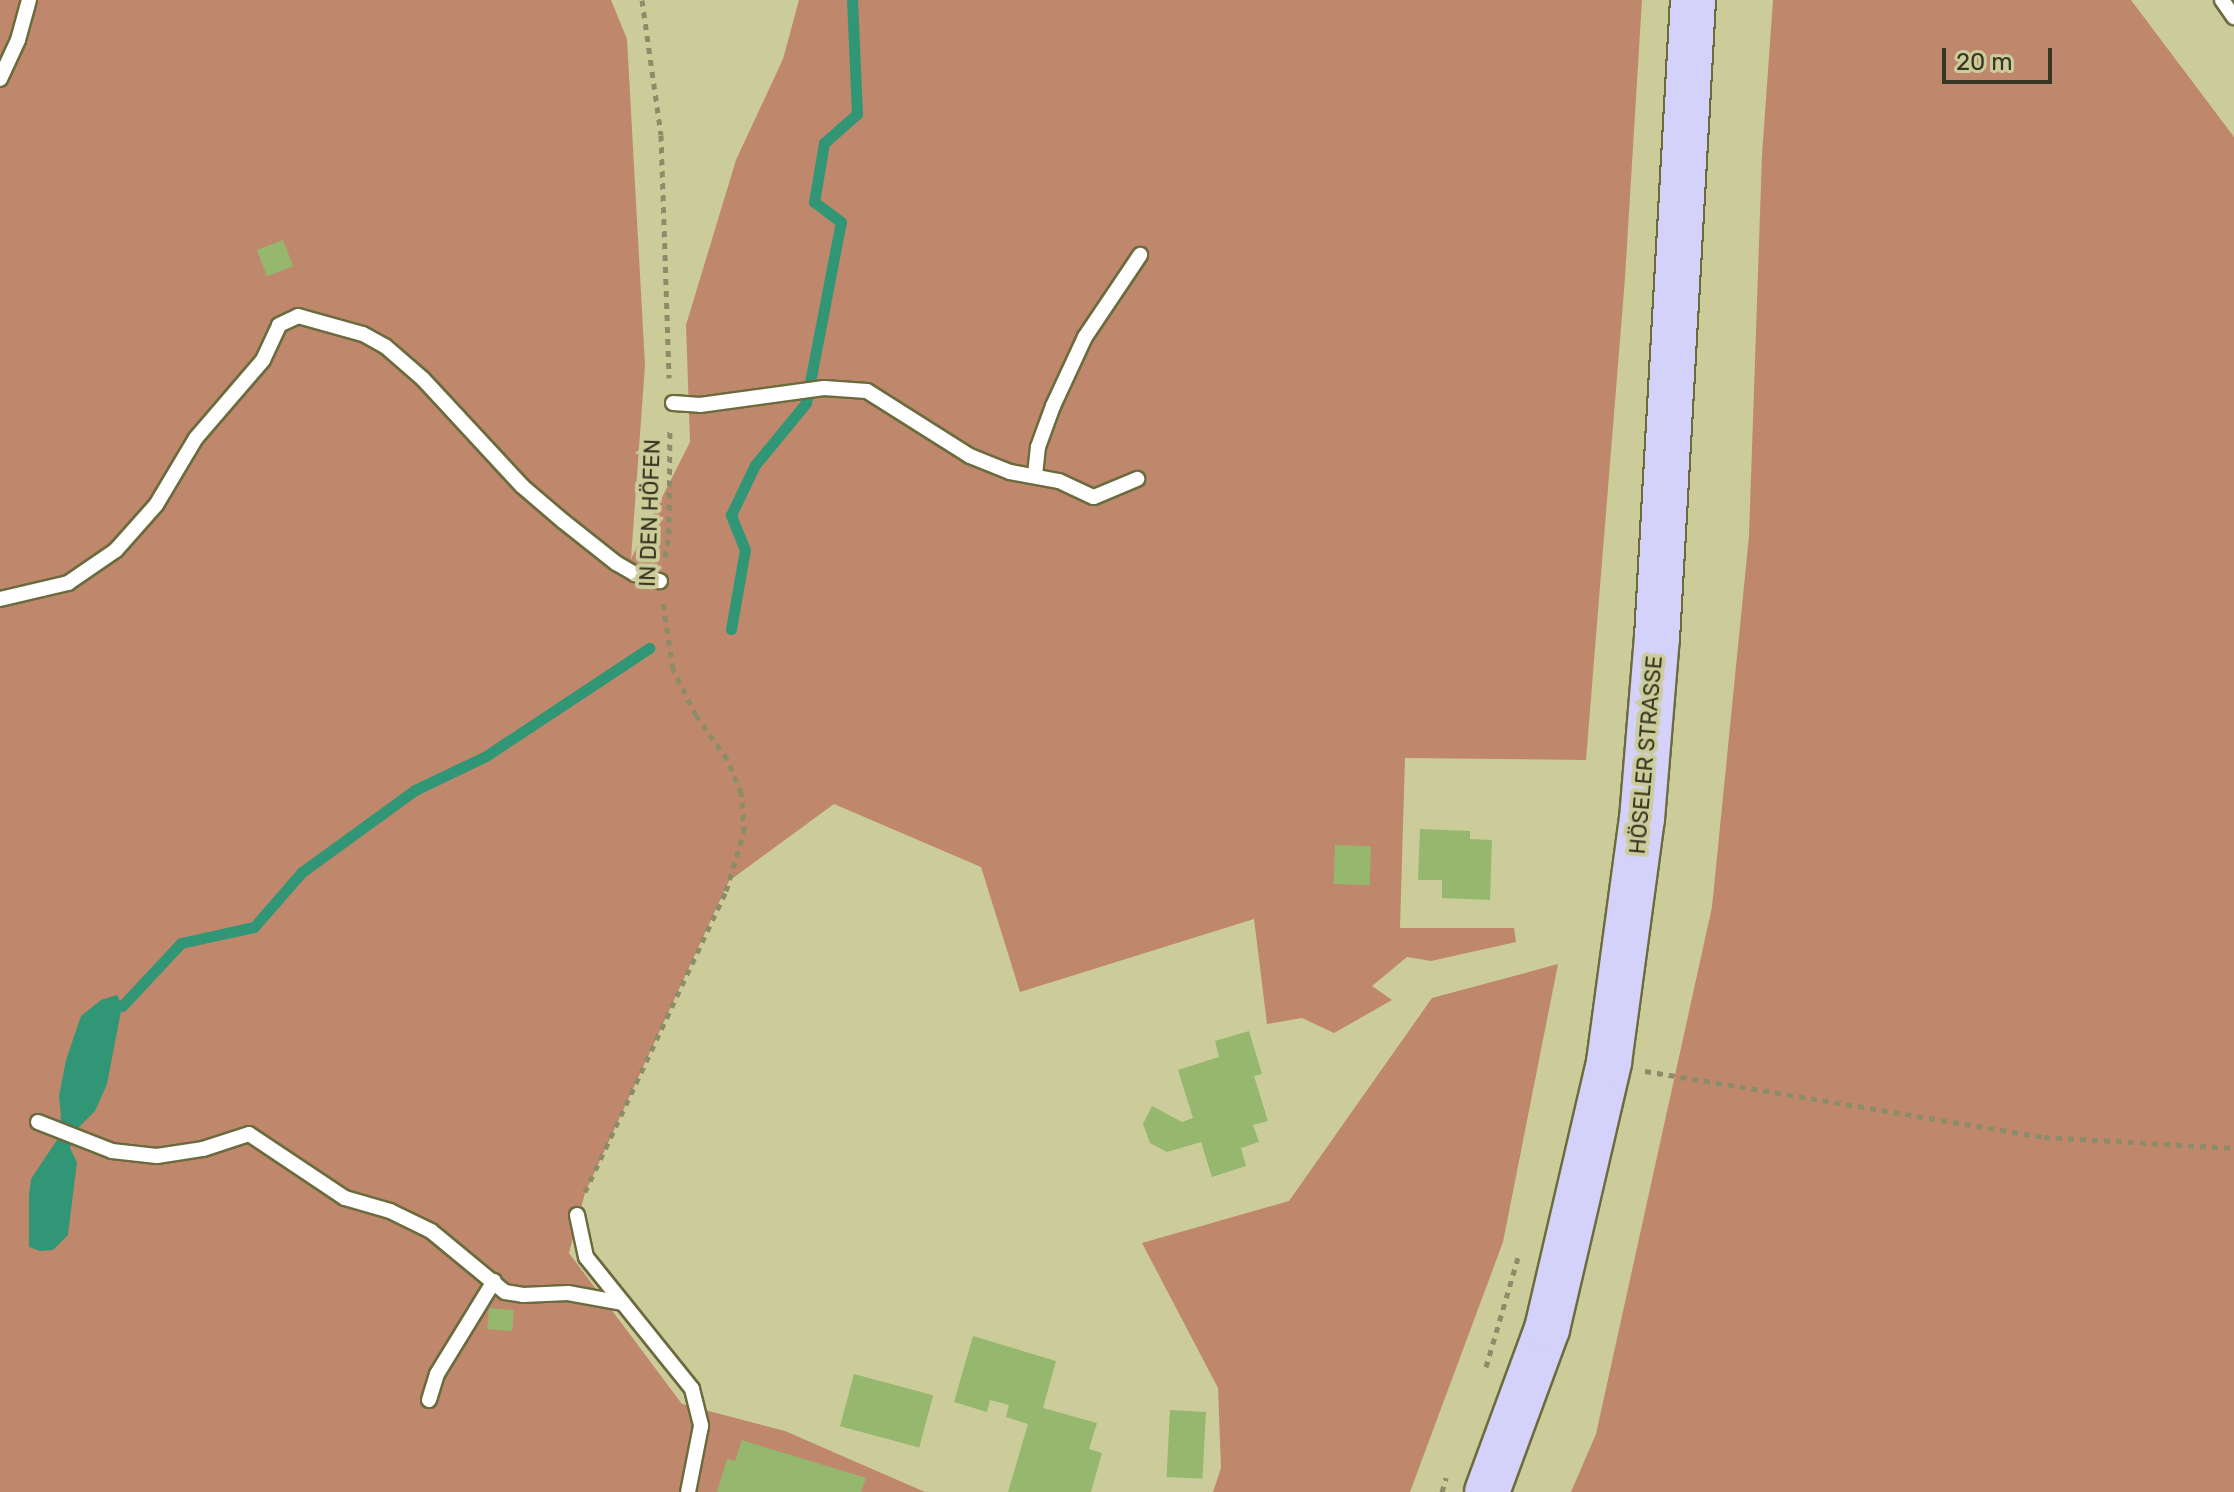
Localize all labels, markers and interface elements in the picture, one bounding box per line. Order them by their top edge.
scale bar [1946,32,2056,82]
text: 20 m [1956,48,2013,76]
street label: IN DEN HÖFEN [634,439,666,587]
street label: HÖSELER STRASSE [1624,655,1668,855]

